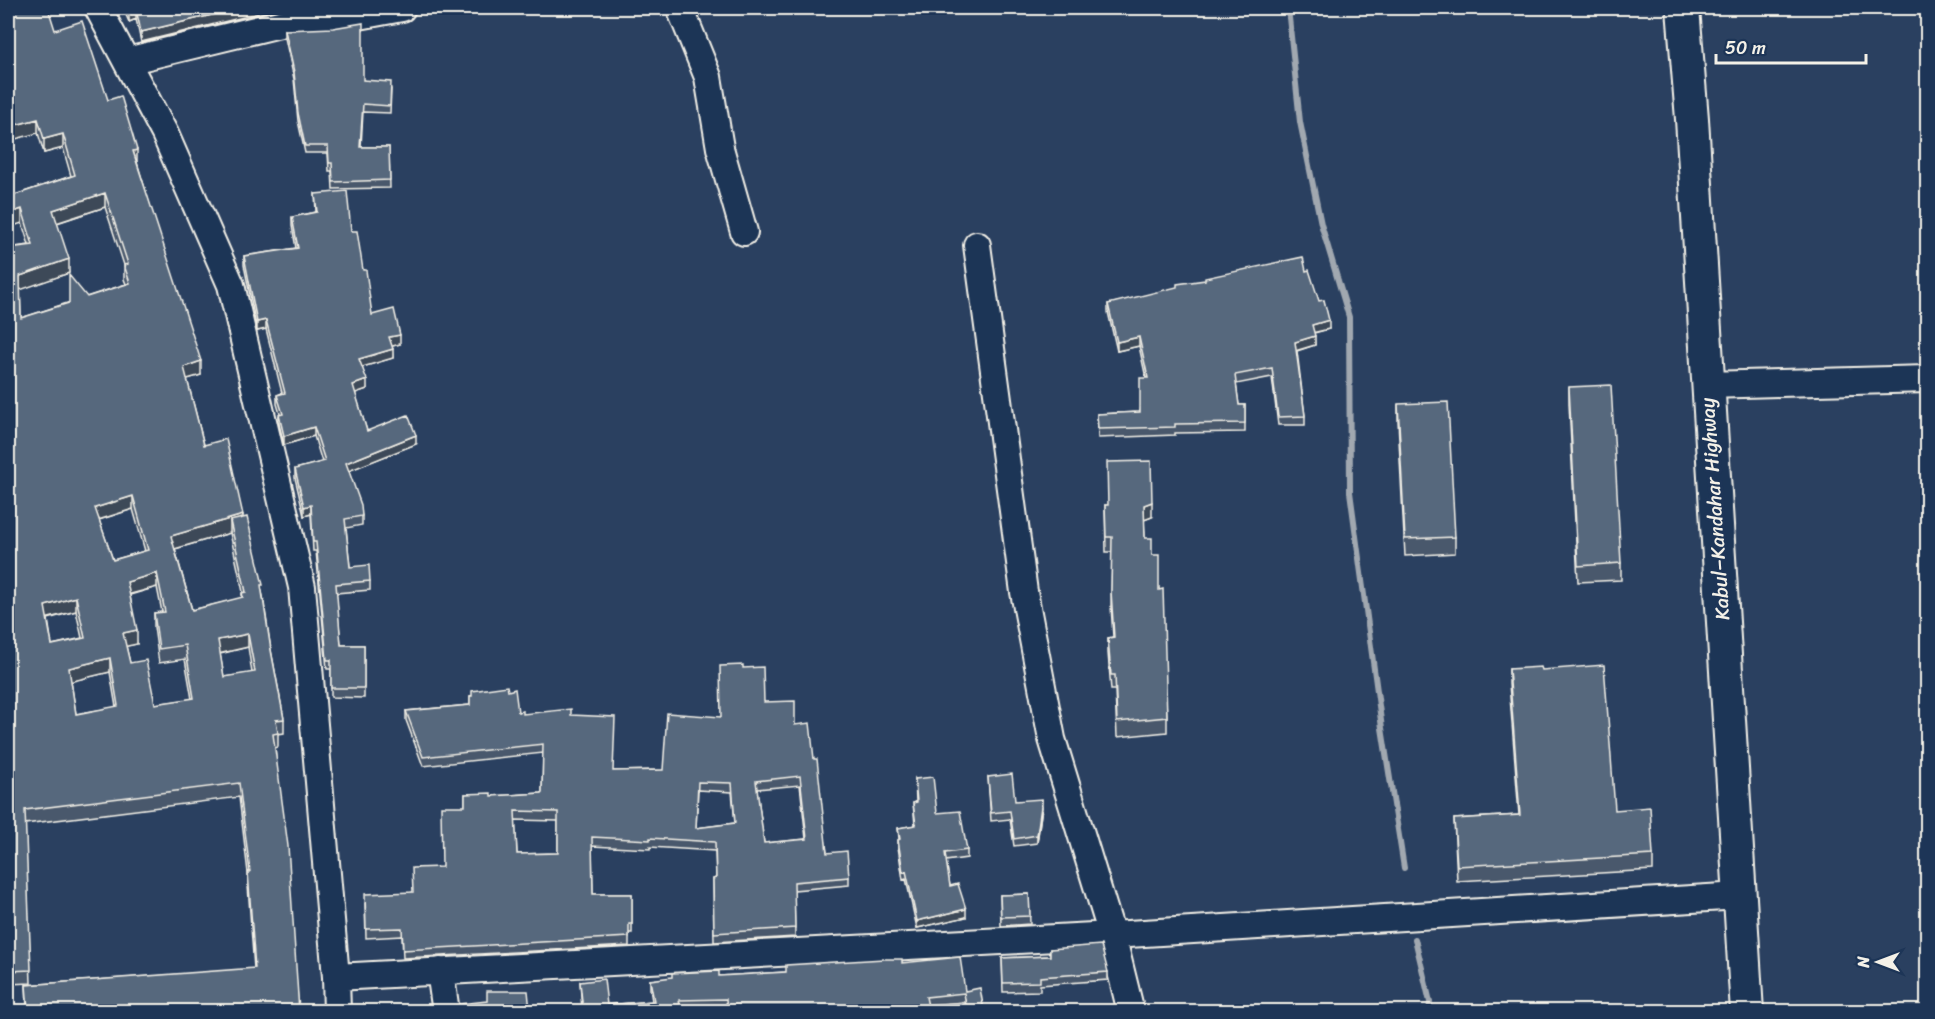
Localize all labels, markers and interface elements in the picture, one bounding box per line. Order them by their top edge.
scale bar [1716,27,1866,65]
text: 50 m [1725,32,1766,64]
street label: Kabul–Kandahar Highway [1690,396,1740,621]
north arrow [1848,932,1908,992]
text: N [1849,956,1878,969]

